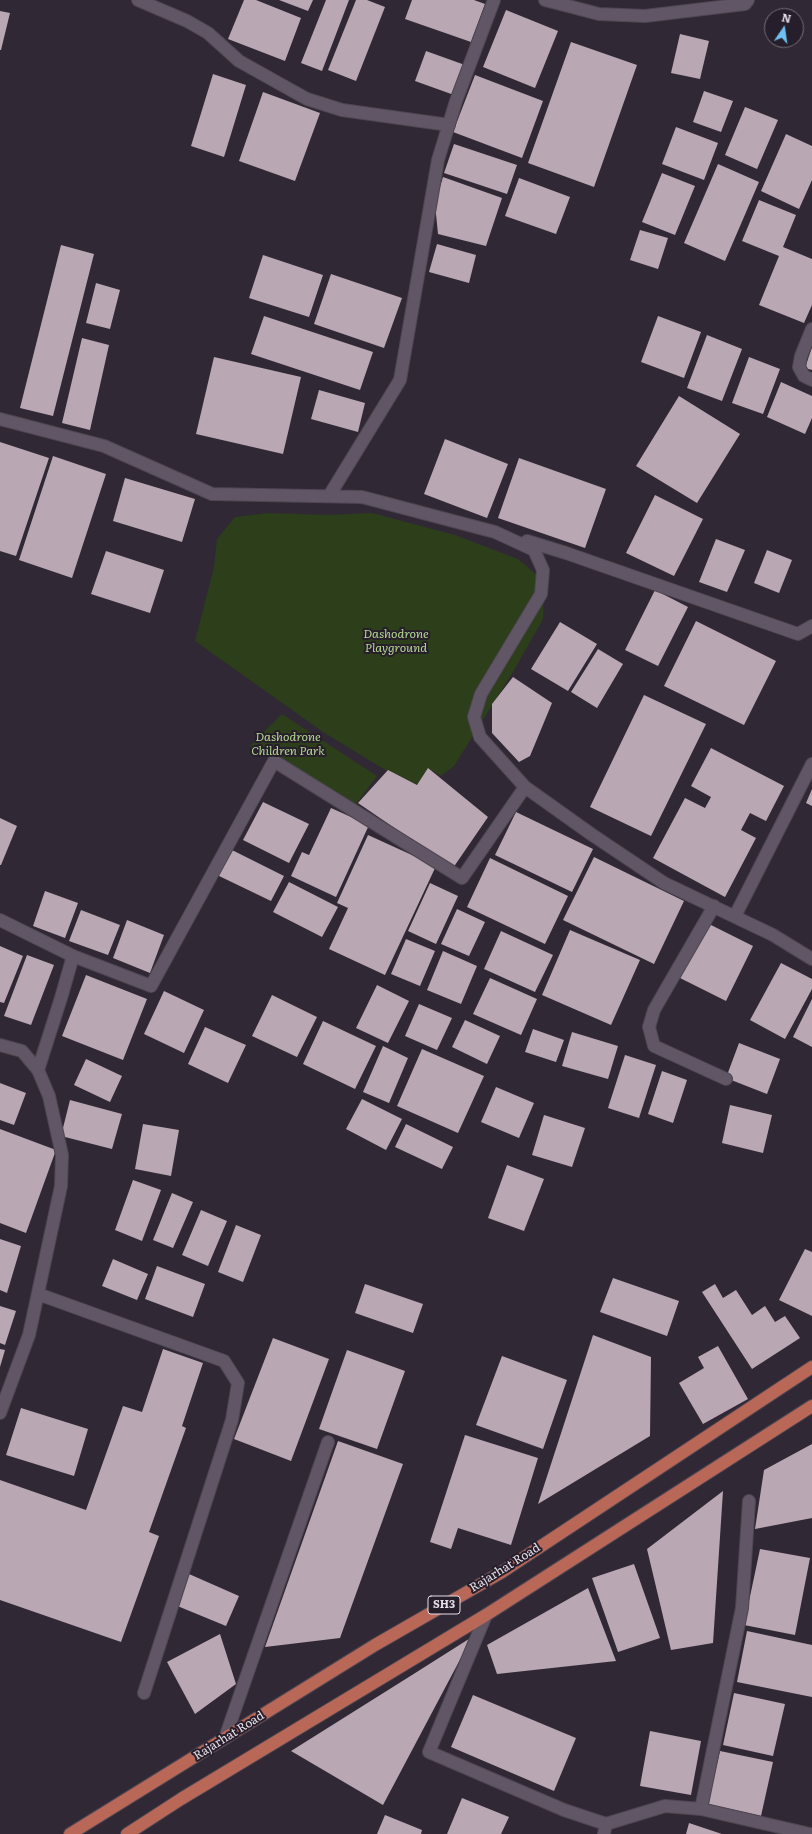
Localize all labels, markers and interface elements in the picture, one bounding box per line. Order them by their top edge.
north arrow [764,8,804,48]
text: N [780,8,793,26]
park label: Dashodrone Playground [363,627,429,655]
park label: Dashodrone Children Park [251,730,325,758]
street label: Rajarhat Road [467,1541,543,1595]
road number: SH3 [428,1596,460,1614]
street label: Rajarhat Road [191,1709,267,1763]

